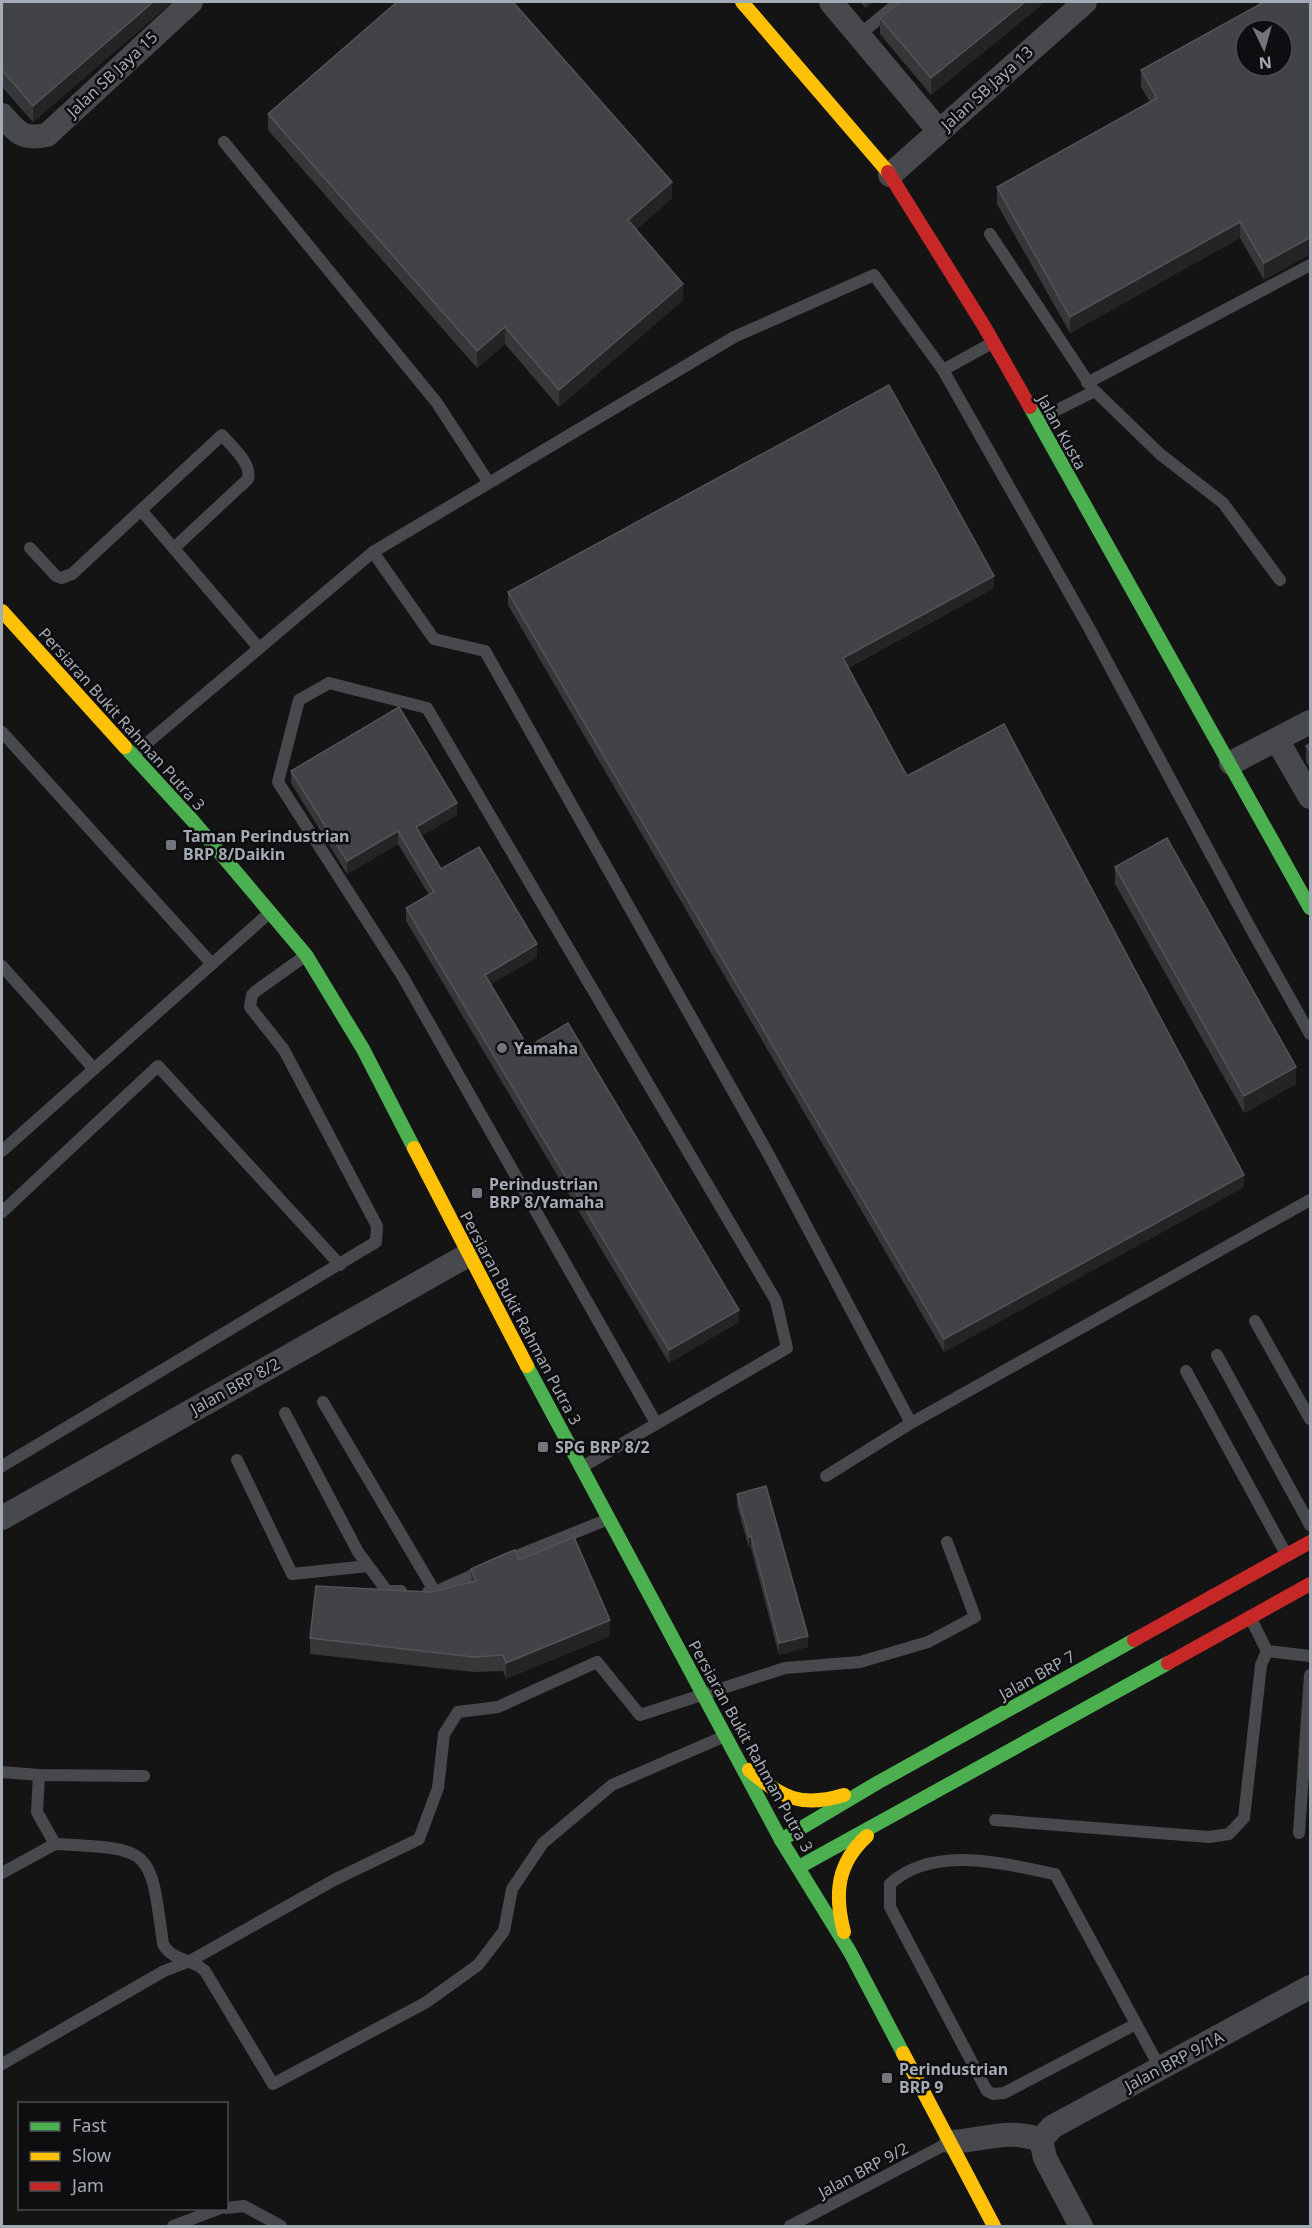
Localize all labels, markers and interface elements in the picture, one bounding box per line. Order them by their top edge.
north arrow [1234,18,1294,78]
street label: Jalan SB Jaya 15 [60,26,162,123]
street label: Jalan SB Jaya 13 [935,41,1038,137]
text: N [1258,51,1273,74]
street label: Jalan Kusta [1031,389,1092,474]
street label: Persiaran Bukit Rahman Putra 3 [34,623,210,815]
place label: Taman Perindustrian BRP 8/Daikin [183,825,350,865]
marker: Taman Perindustrian BRP 8/Daikin [164,838,178,852]
place label: Yamaha [514,1037,578,1059]
marker: Yamaha [495,1041,509,1055]
place label: Perindustrian BRP 8/Yamaha [489,1173,604,1213]
marker: Perindustrian BRP 8/Yamaha [470,1186,484,1200]
street label: Persiaran Bukit Rahman Putra 3 [455,1207,587,1429]
street label: Jalan BRP 8/2 [185,1352,284,1421]
place label: SPG BRP 8/2 [555,1436,650,1458]
marker: SPG BRP 8/2 [536,1440,550,1454]
street label: Persiaran Bukit Rahman Putra 3 [683,1636,819,1856]
street label: Jalan BRP 7 [993,1645,1079,1706]
street label: Jalan BRP 9/1A [1119,2025,1228,2097]
place label: Perindustrian BRP 9 [899,2058,1008,2098]
marker: Perindustrian BRP 9 [880,2071,894,2085]
legend [18,2102,228,2210]
text: Fast [72,2113,107,2137]
street label: Jalan BRP 9/2 [812,2137,912,2204]
text: Slow [72,2143,111,2167]
text: Jam [70,2173,104,2197]

